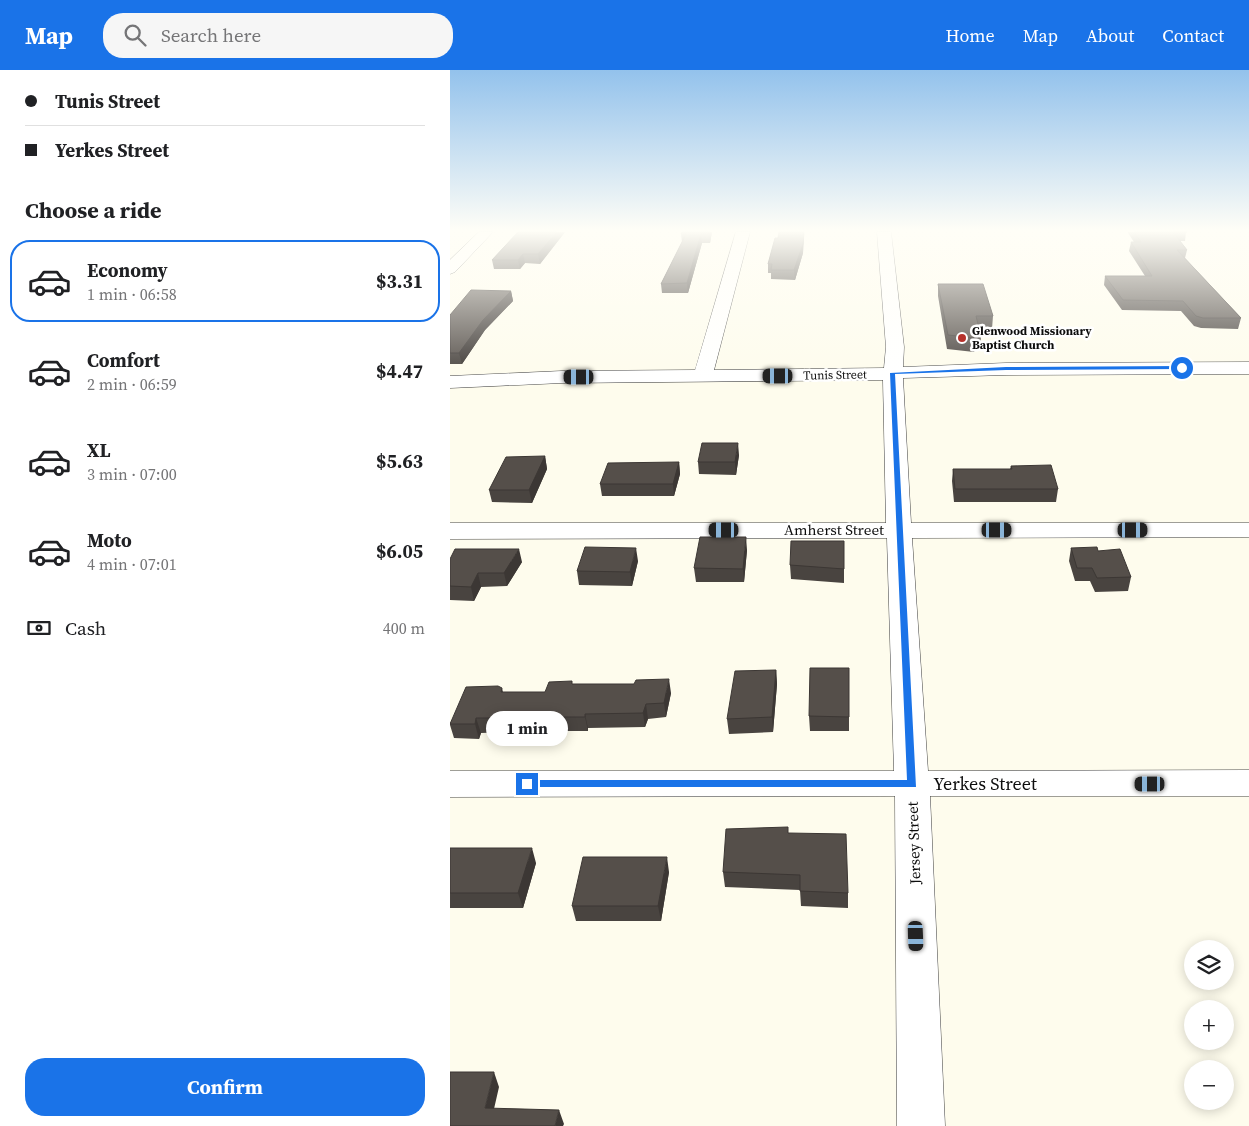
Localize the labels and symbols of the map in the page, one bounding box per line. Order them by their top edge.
place label: Glenwood Missionary Baptist Church [972,323,1092,353]
marker: Glenwood Missionary Baptist Church [956,332,968,344]
route start [1171,357,1193,379]
street label: Tunis Street [803,366,867,384]
car [763,369,793,384]
car [564,370,594,385]
street label: Amherst Street [784,519,884,540]
car [709,523,739,538]
car [982,523,1012,538]
car [1118,523,1148,538]
callout: 1 min [486,712,568,746]
street label: Yerkes Street [933,771,1037,796]
route end [516,773,538,795]
car [1135,777,1165,792]
street label: Jersey Street [902,801,925,886]
car [907,921,924,951]

